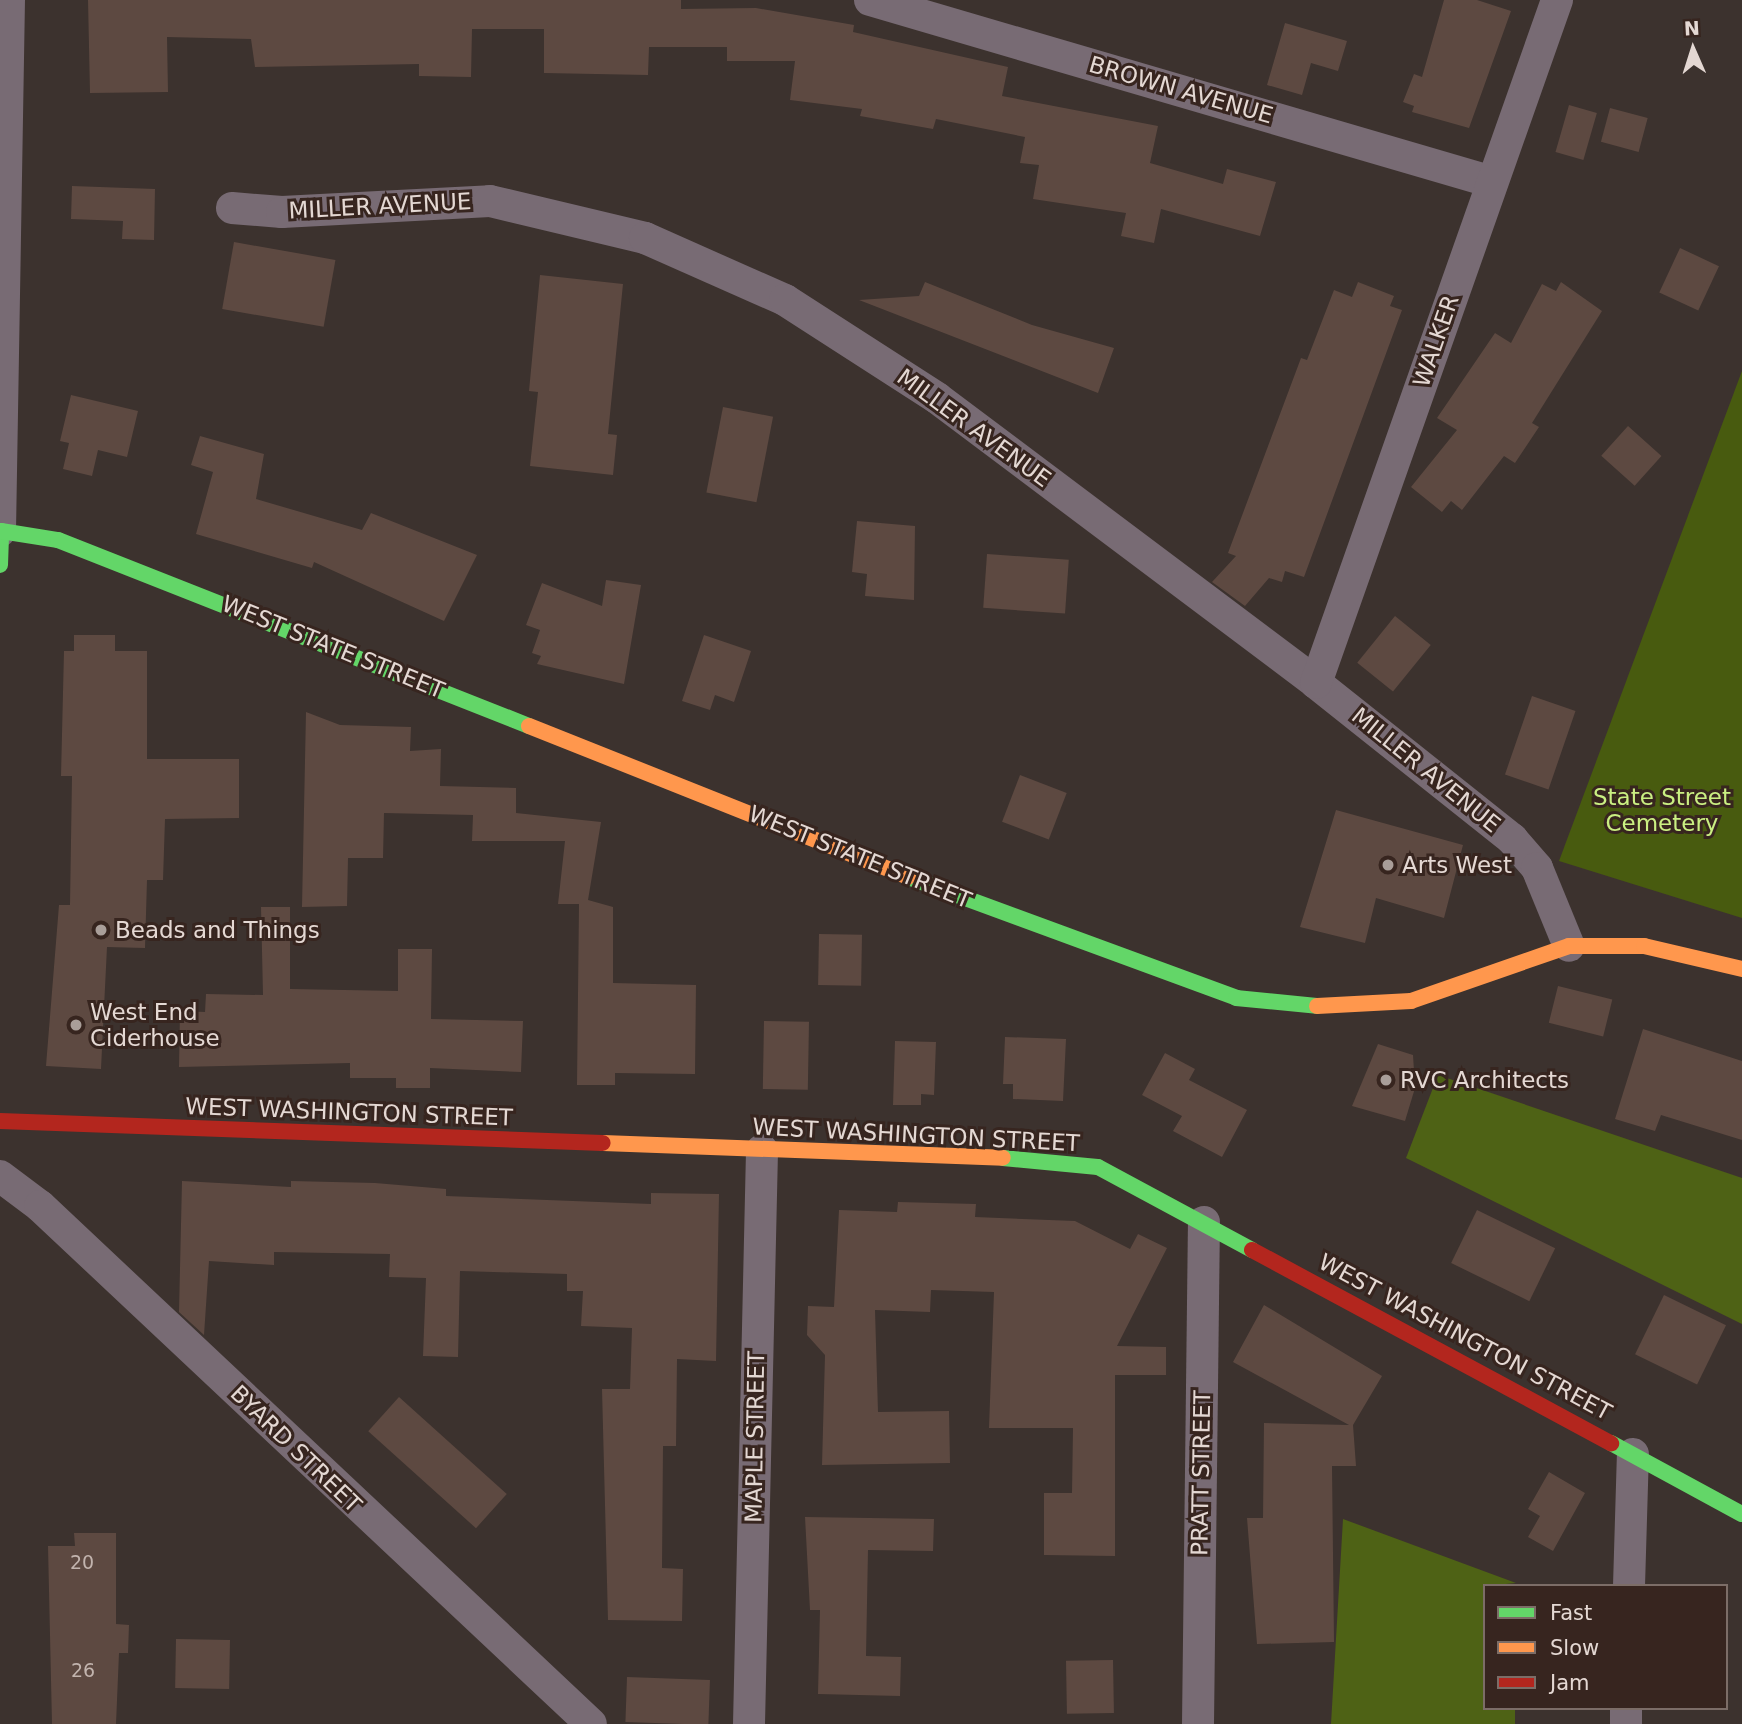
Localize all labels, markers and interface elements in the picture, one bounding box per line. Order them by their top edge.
north arrow [1658,14,1728,84]
text: N [1683,17,1700,39]
street label: BROWN AVENUE [1086,51,1276,129]
street label: MILLER AVENUE [288,187,472,225]
street label: WALKER [1407,291,1465,391]
street label: MILLER AVENUE [892,363,1056,493]
street label: WEST STATE STREET [218,590,448,704]
street label: MILLER AVENUE [1346,702,1506,838]
park label: State Street Cemetery [1593,783,1731,837]
street label: WEST STATE STREET [745,800,975,914]
place label: Arts West [1402,851,1512,879]
marker: Arts West [1380,857,1396,873]
place label: Beads and Things [115,916,320,944]
marker: Beads and Things [93,922,109,938]
place label: West End Ciderhouse [90,998,220,1052]
marker: West End Ciderhouse [68,1017,84,1033]
place label: RVC Architects [1400,1066,1569,1094]
marker: RVC Architects [1378,1072,1394,1088]
street label: WEST WASHINGTON STREET [185,1092,513,1132]
street label: WEST WASHINGTON STREET [752,1113,1080,1157]
street label: WEST WASHINGTON STREET [1314,1248,1616,1426]
street label: MAPLE STREET [740,1351,770,1523]
street label: BYARD STREET [225,1380,367,1518]
street label: PRATT STREET [1186,1390,1216,1556]
house number: 20 [70,1552,94,1574]
legend [1483,1584,1728,1710]
text: Fast [1550,1601,1592,1625]
text: Slow [1550,1636,1599,1660]
house number: 26 [71,1660,95,1682]
text: Jam [1550,1671,1590,1695]

